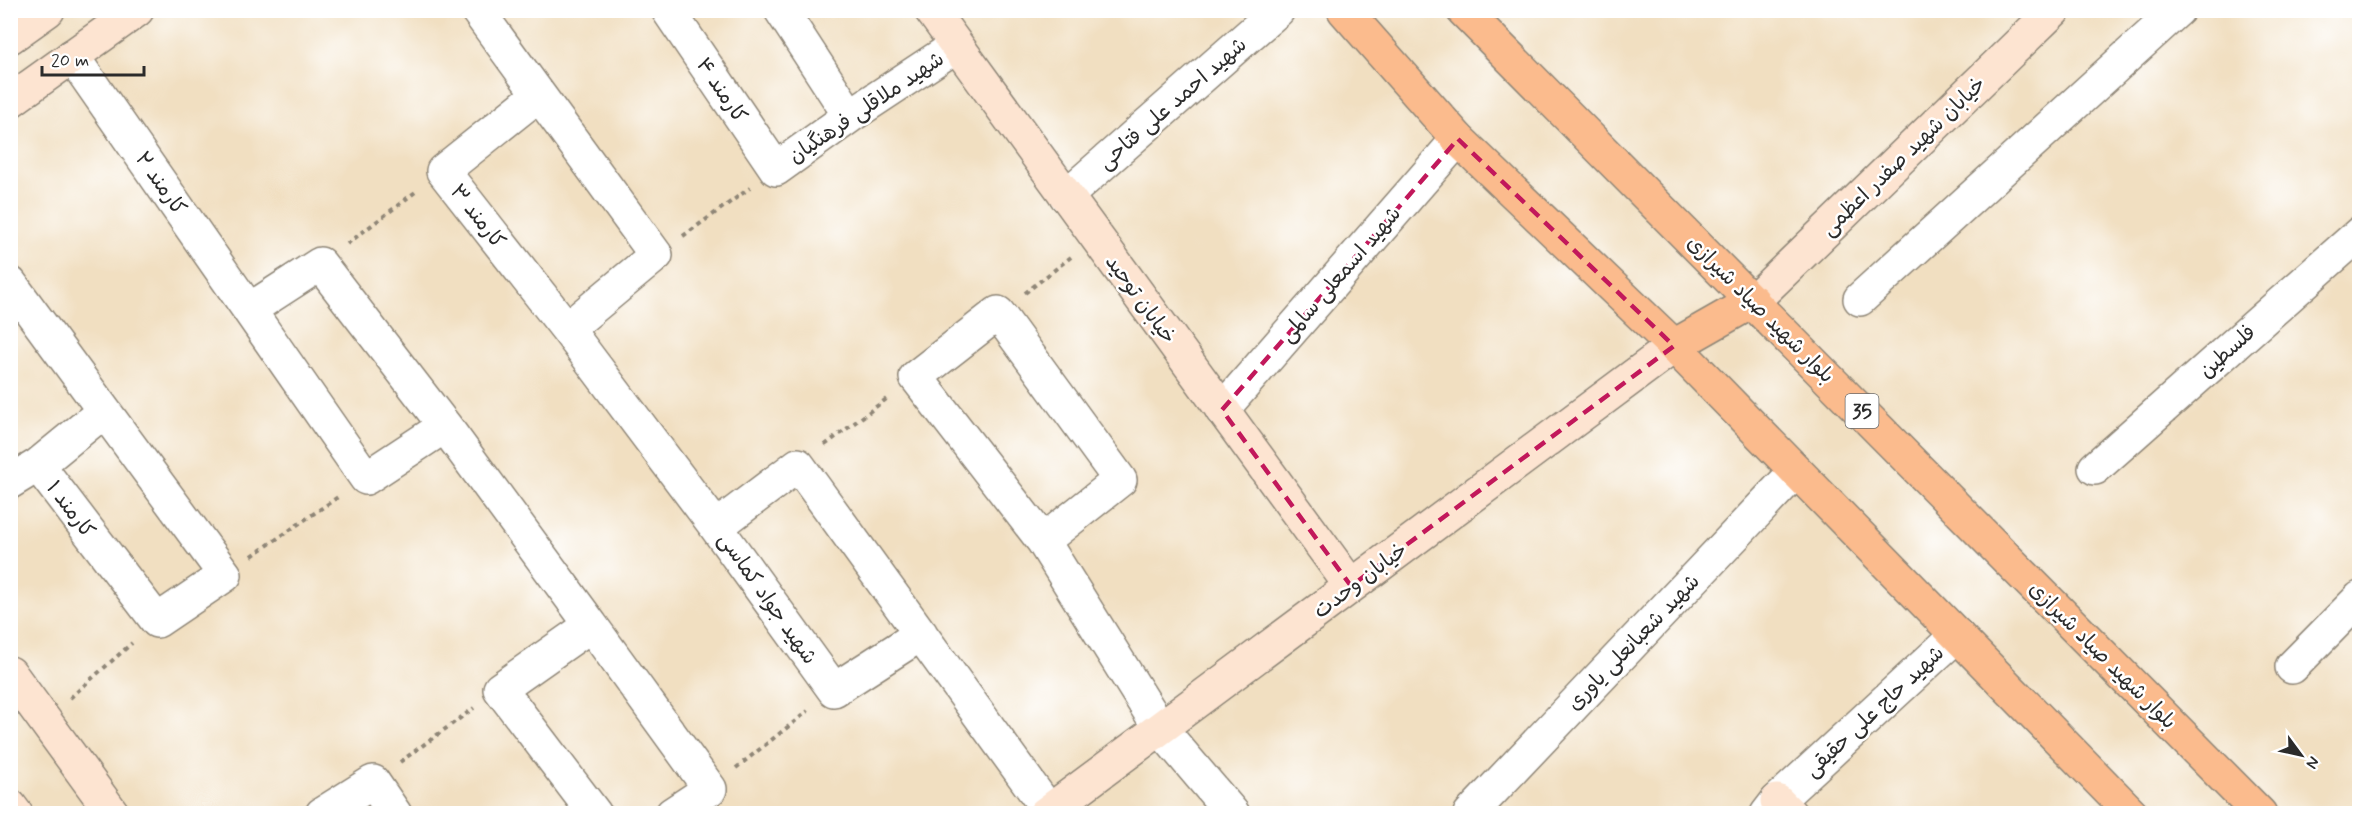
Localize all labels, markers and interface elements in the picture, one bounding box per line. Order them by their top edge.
street label: شهید احمد علی فتاحی [1092,31,1253,176]
scale bar [42,39,144,77]
street label: شهید ملاقلی فرهنگیان [783,45,950,170]
text: 20 m [51,49,89,73]
street label: کارمند ۴ [689,52,753,129]
street label: خیابان شهید صفدر اعظمی [1815,71,1992,243]
street label: کارمند ۲ [128,146,192,221]
street label: کارمند ۳ [443,179,511,255]
street label: شهید اسمعلی سالمی [1274,201,1408,349]
street label: بلوار شهید صیاد شیرازی [1680,230,1840,390]
street label: خیابان توحید [1098,249,1182,350]
street label: فلسطین [2193,319,2262,385]
road number: 35 [1846,394,1878,428]
street label: کارمند ۱ [39,475,101,544]
street label: شهید جواد کماسی [711,527,823,670]
street label: خیابان وحدت [1308,536,1413,625]
street label: شهید شعبانعلی یاوری [1561,568,1706,717]
street label: بلوار شهید صیاد شیرازی [2022,576,2182,736]
street label: شهید حاج علی حقیقی [1799,640,1951,784]
north arrow [2271,725,2331,785]
text: N [2301,752,2324,773]

